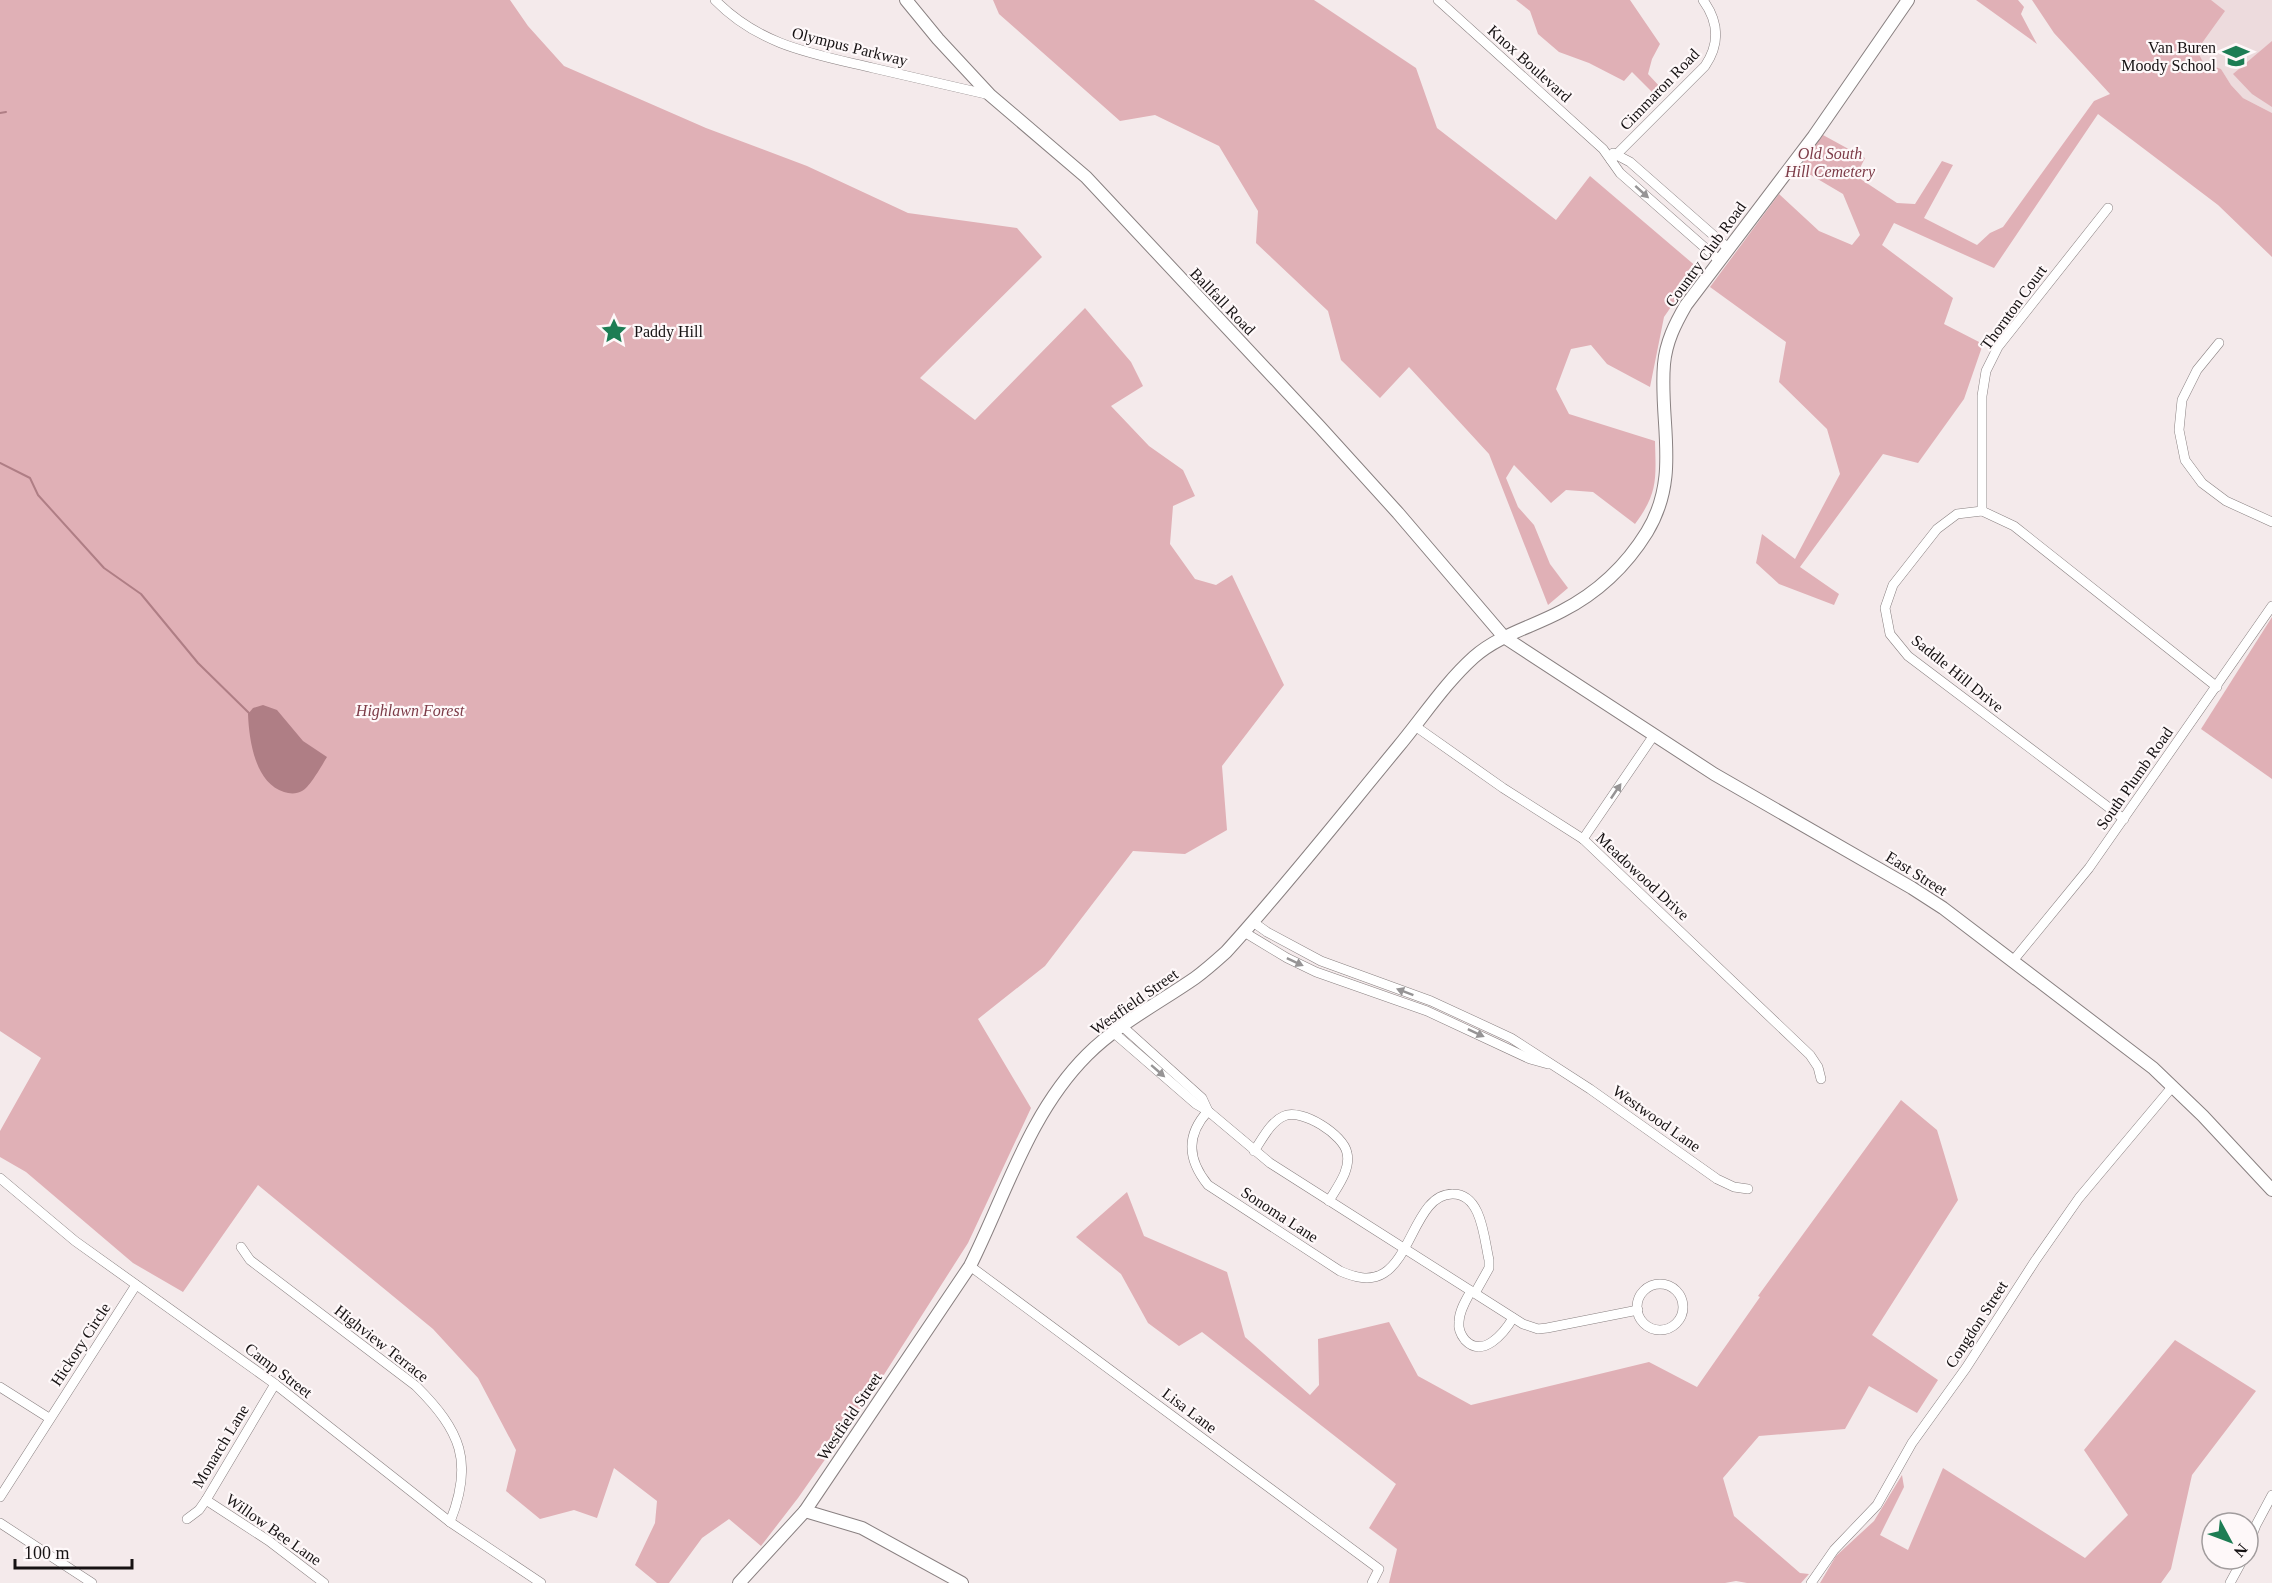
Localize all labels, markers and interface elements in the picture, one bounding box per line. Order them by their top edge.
street label: Knox Boulevard [1485,22,1575,105]
street label: Olympus Parkway [790,24,910,70]
place label: Van Buren Moody School [2121,39,2217,75]
school or university icon: Van Buren Moody School [2221,41,2251,71]
street label: Cimmaron Road [1616,45,1702,133]
park label: Old South Hill Cemetery [1784,145,1876,181]
one-way arrow [1634,185,1649,198]
street label: Country Club Road [1662,199,1750,311]
street label: Thornton Court [1977,261,2050,353]
street label: Ballfall Road [1187,265,1259,338]
place icon: Paddy Hill [599,316,629,346]
place label: Paddy Hill [634,323,703,341]
street label: Saddle Hill Drive [1908,631,2007,716]
park label: Highlawn Forest [355,702,465,720]
street label: South Plumb Road [2093,724,2176,833]
one-way arrow [1610,783,1622,799]
street label: Meadowood Drive [1593,829,1692,924]
street label: East Street [1883,848,1951,899]
one-way arrow [1286,957,1303,966]
street label: Westfield Street [1088,965,1181,1038]
one-way arrow [1396,986,1414,996]
one-way arrow [1467,1028,1484,1037]
one-way arrow [1150,1064,1165,1077]
street label: Westwood Lane [1610,1082,1704,1155]
street label: Sonoma Lane [1238,1183,1321,1246]
street label: Congdon Street [1942,1277,2012,1371]
street label: Hickory Circle [47,1300,114,1390]
street label: Highview Terrace [331,1301,432,1386]
street label: Camp Street [241,1340,316,1402]
street label: Westfield Street [814,1369,885,1463]
street label: Lisa Lane [1159,1384,1220,1436]
street label: Monarch Lane [189,1402,252,1491]
street label: Willow Bee Lane [223,1490,325,1569]
north arrow [2200,1511,2260,1571]
scale bar [15,1532,132,1570]
text: N [2230,1541,2251,1561]
text: 100 m [24,1543,70,1563]

